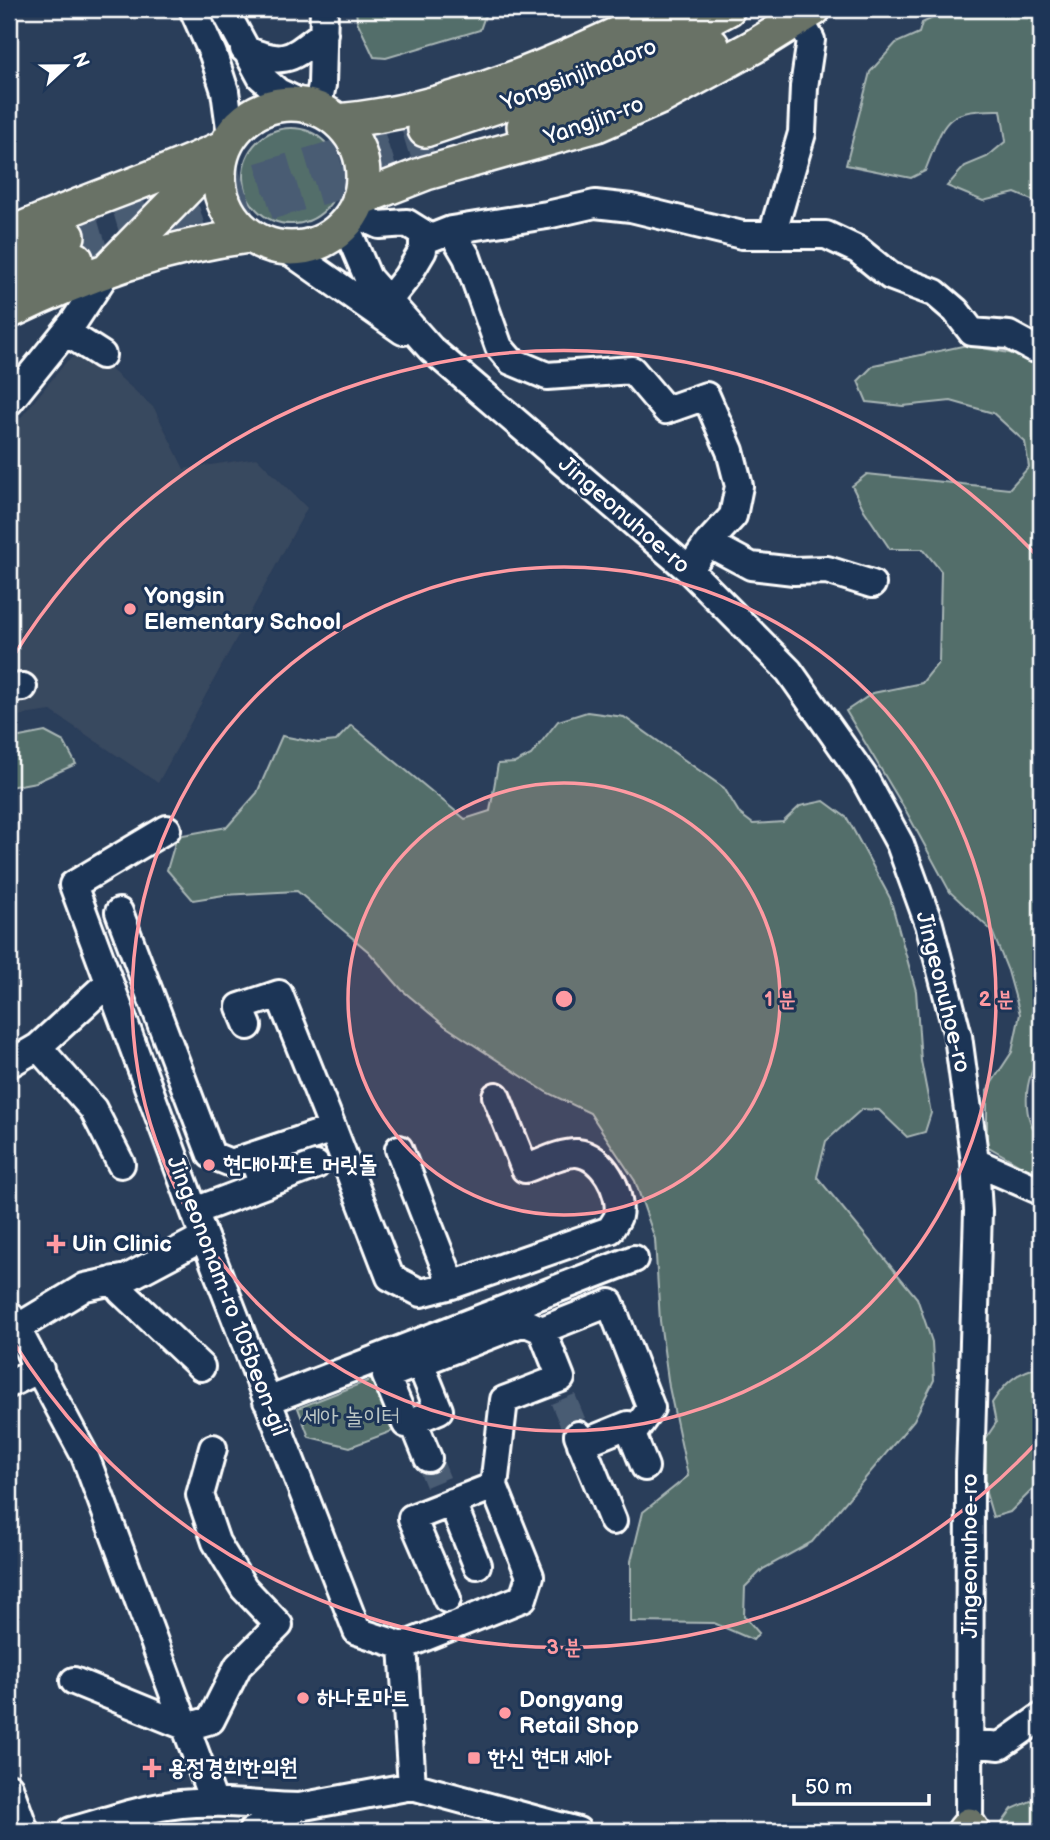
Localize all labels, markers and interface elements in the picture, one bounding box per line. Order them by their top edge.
north arrow [32,32,102,102]
street label: Yongsinjihadoro [496,32,661,118]
text: N [67,49,94,71]
street label: Yangjin-ro [539,90,648,152]
street label: Jingeonuhoe-ro [552,450,696,580]
place label: Yongsin Elementary School [144,582,341,636]
marker: Yongsin Elementary School [122,601,138,617]
street label: Jingeonuhoe-ro [909,908,977,1076]
centre of rings [552,987,576,1011]
text: 1 분 [764,987,796,1012]
text: 2 분 [978,987,1014,1012]
place label: 현대아파트 머릿돌 [223,1151,377,1179]
street label: Jingeononam-ro 105beon-gil [161,1152,293,1440]
marker: 현대아파트 머릿돌 [201,1157,217,1173]
place label: Uin Clinic [72,1230,172,1258]
marker: Uin Clinic [46,1234,66,1254]
park label: 세아 놀이터 [302,1403,400,1431]
street label: Jingeonuhoe-ro [956,1473,984,1639]
text: 3 분 [547,1635,582,1660]
place label: 하나로마트 [317,1684,410,1712]
place label: Dongyang Retail Shop [519,1686,639,1740]
marker: 하나로마트 [295,1690,311,1706]
marker: Dongyang Retail Shop [497,1705,513,1721]
place label: 한신 현대 세아 [487,1744,612,1772]
marker: 한신 현대 세아 [466,1750,482,1766]
place label: 용정경희한의원 [168,1754,298,1782]
marker: 용정경희한의원 [142,1758,162,1778]
scale bar [794,1763,929,1807]
text: 50 m [805,1775,852,1800]

